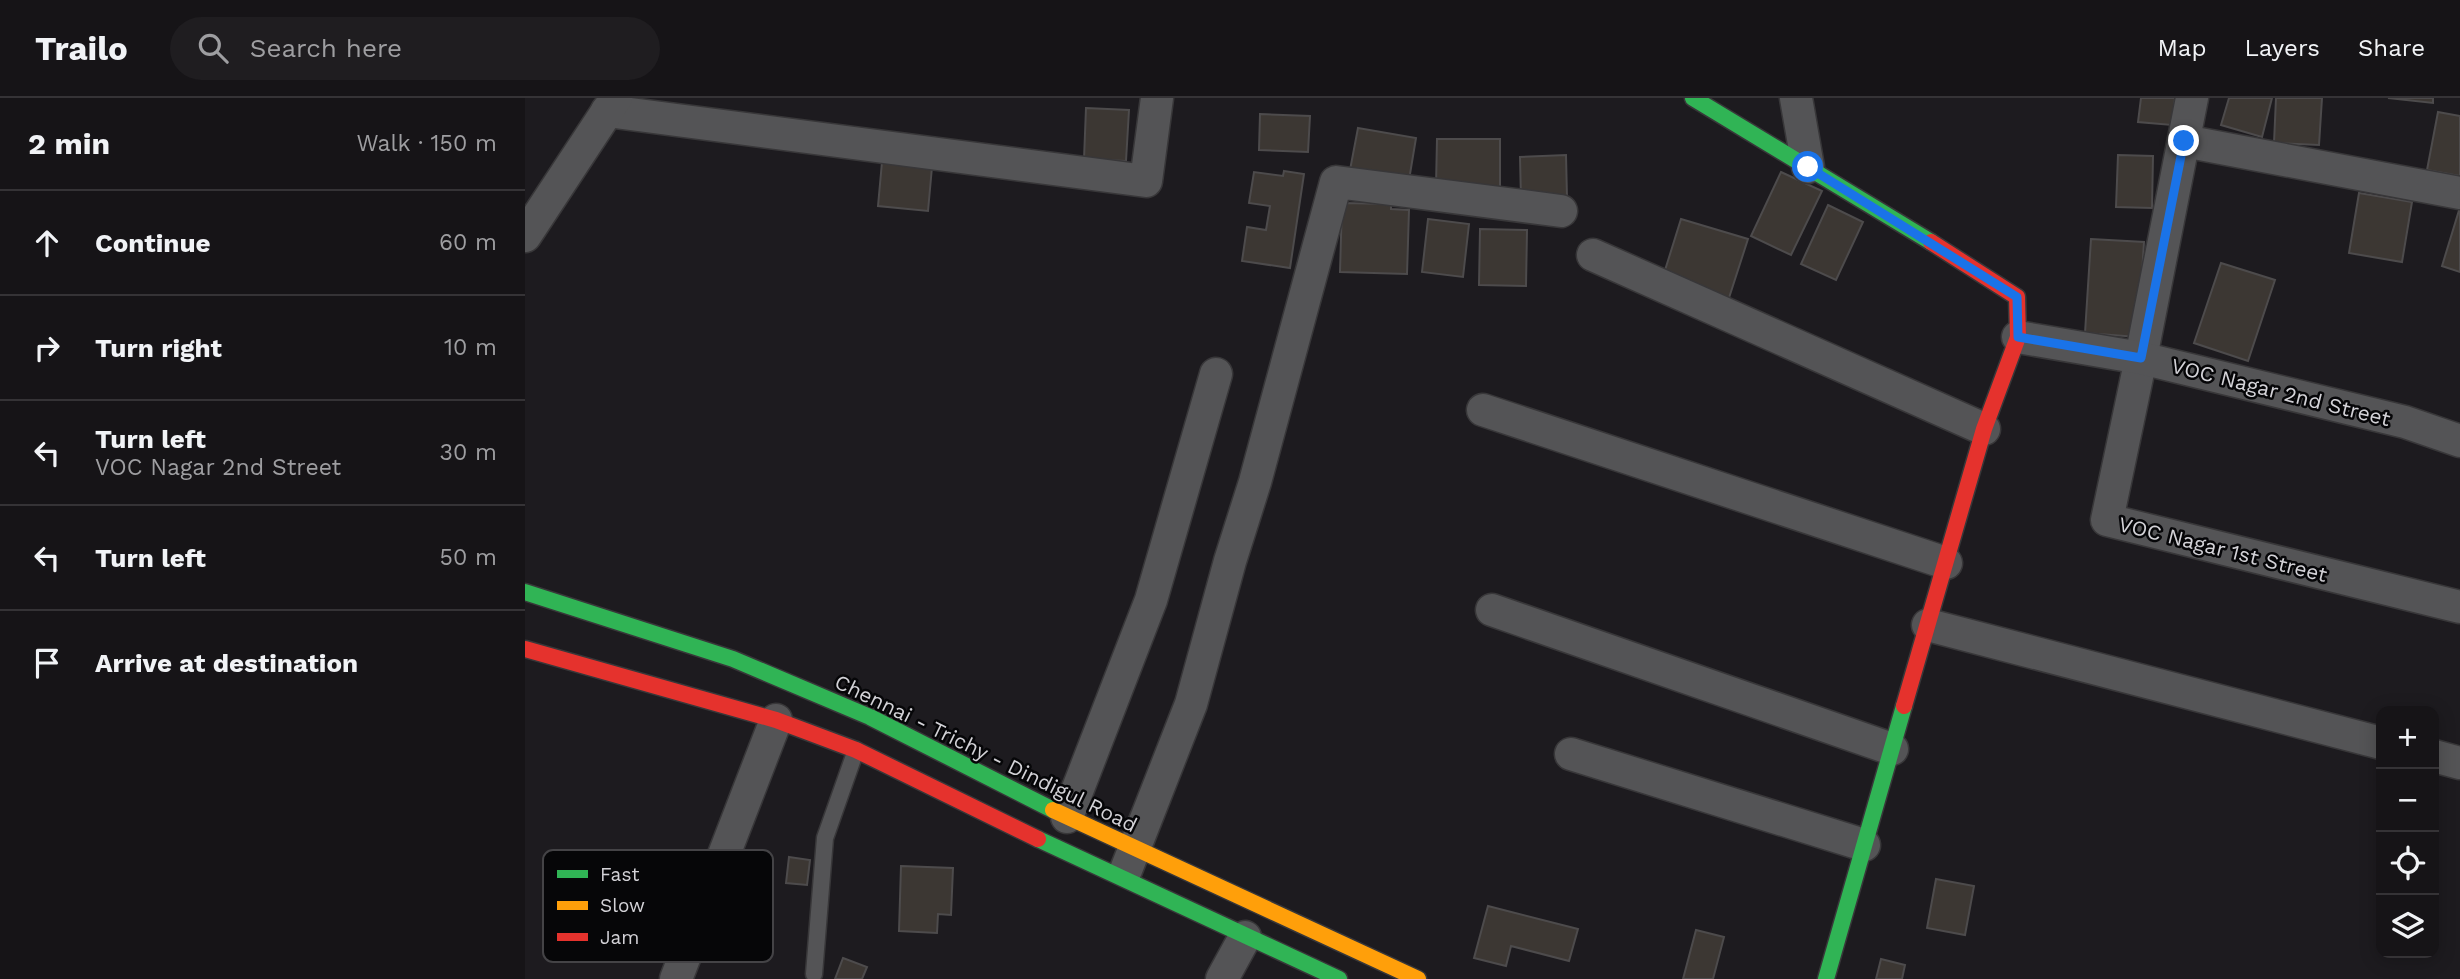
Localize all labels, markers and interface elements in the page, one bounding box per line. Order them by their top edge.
search box [170,17,660,80]
text: Trailo [35,29,128,68]
icon: search [194,29,232,67]
text: Search here [250,33,402,63]
text: Map [2158,34,2206,62]
text: Layers [2244,34,2320,62]
text: Share [2358,34,2425,62]
route end [2168,125,2199,156]
text: 2 min [28,126,110,161]
text: Walk · 150 m [356,130,497,157]
route start [1792,151,1823,182]
icon: ahead [28,224,66,262]
text: Continue [95,228,211,258]
text: 60 m [439,229,497,256]
icon: right [28,329,66,367]
text: Turn right [95,333,222,363]
text: 10 m [444,334,497,361]
street label: VOC Nagar 2nd Street [2169,353,2393,431]
text: Turn left [95,424,206,454]
icon: left [28,434,66,472]
text: 30 m [440,439,497,466]
text: VOC Nagar 2nd Street [95,454,341,481]
street label: VOC Nagar 1st Street [2116,511,2330,587]
icon: left [28,539,66,577]
text: Turn left [95,543,206,573]
text: 50 m [440,544,497,571]
icon: arrive [28,644,66,682]
text: Arrive at destination [95,648,358,678]
street label: Chennai - Trichy - Dindigul Road [831,669,1141,837]
map controls [2376,706,2439,958]
button: + [2376,706,2439,769]
button: − [2376,769,2439,832]
button: locate [2376,832,2439,895]
legend [543,850,773,962]
text: Fast [600,863,639,886]
text: Slow [600,894,645,917]
button: layers [2376,895,2439,958]
text: Jam [600,926,639,949]

